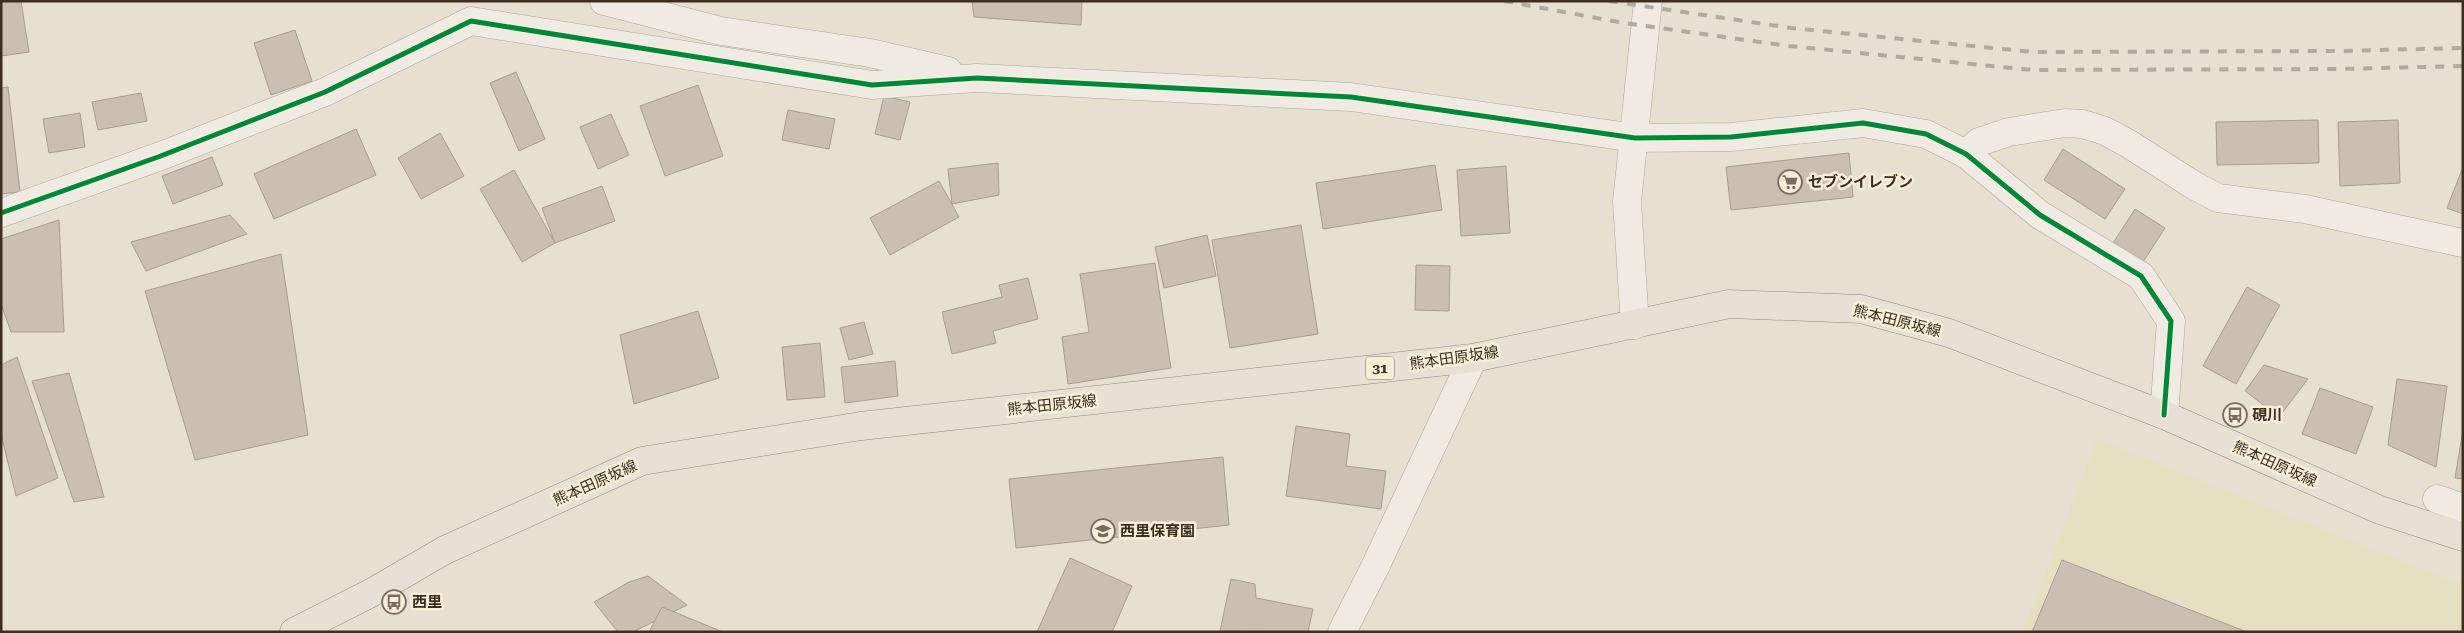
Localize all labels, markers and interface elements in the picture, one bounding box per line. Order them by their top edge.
supermarket icon: セブンイレブン [1777,169,1803,195]
place label: セブンイレブン [1808,173,1913,191]
street label: 熊本田原坂線 [1851,301,1943,341]
street label: 熊本田原坂線 [1408,343,1500,373]
road number: 31 [1366,356,1394,379]
street label: 熊本田原坂線 [1006,391,1098,419]
bus stop icon: 硯川 [2222,402,2248,428]
place label: 硯川 [2252,406,2282,424]
street label: 熊本田原坂線 [2230,437,2320,491]
street label: 熊本田原坂線 [550,456,640,510]
school or university icon: 西里保育園 [1090,518,1116,544]
place label: 西里保育園 [1120,522,1195,540]
bus stop icon: 西里 [381,589,407,615]
place label: 西里 [412,593,442,611]

